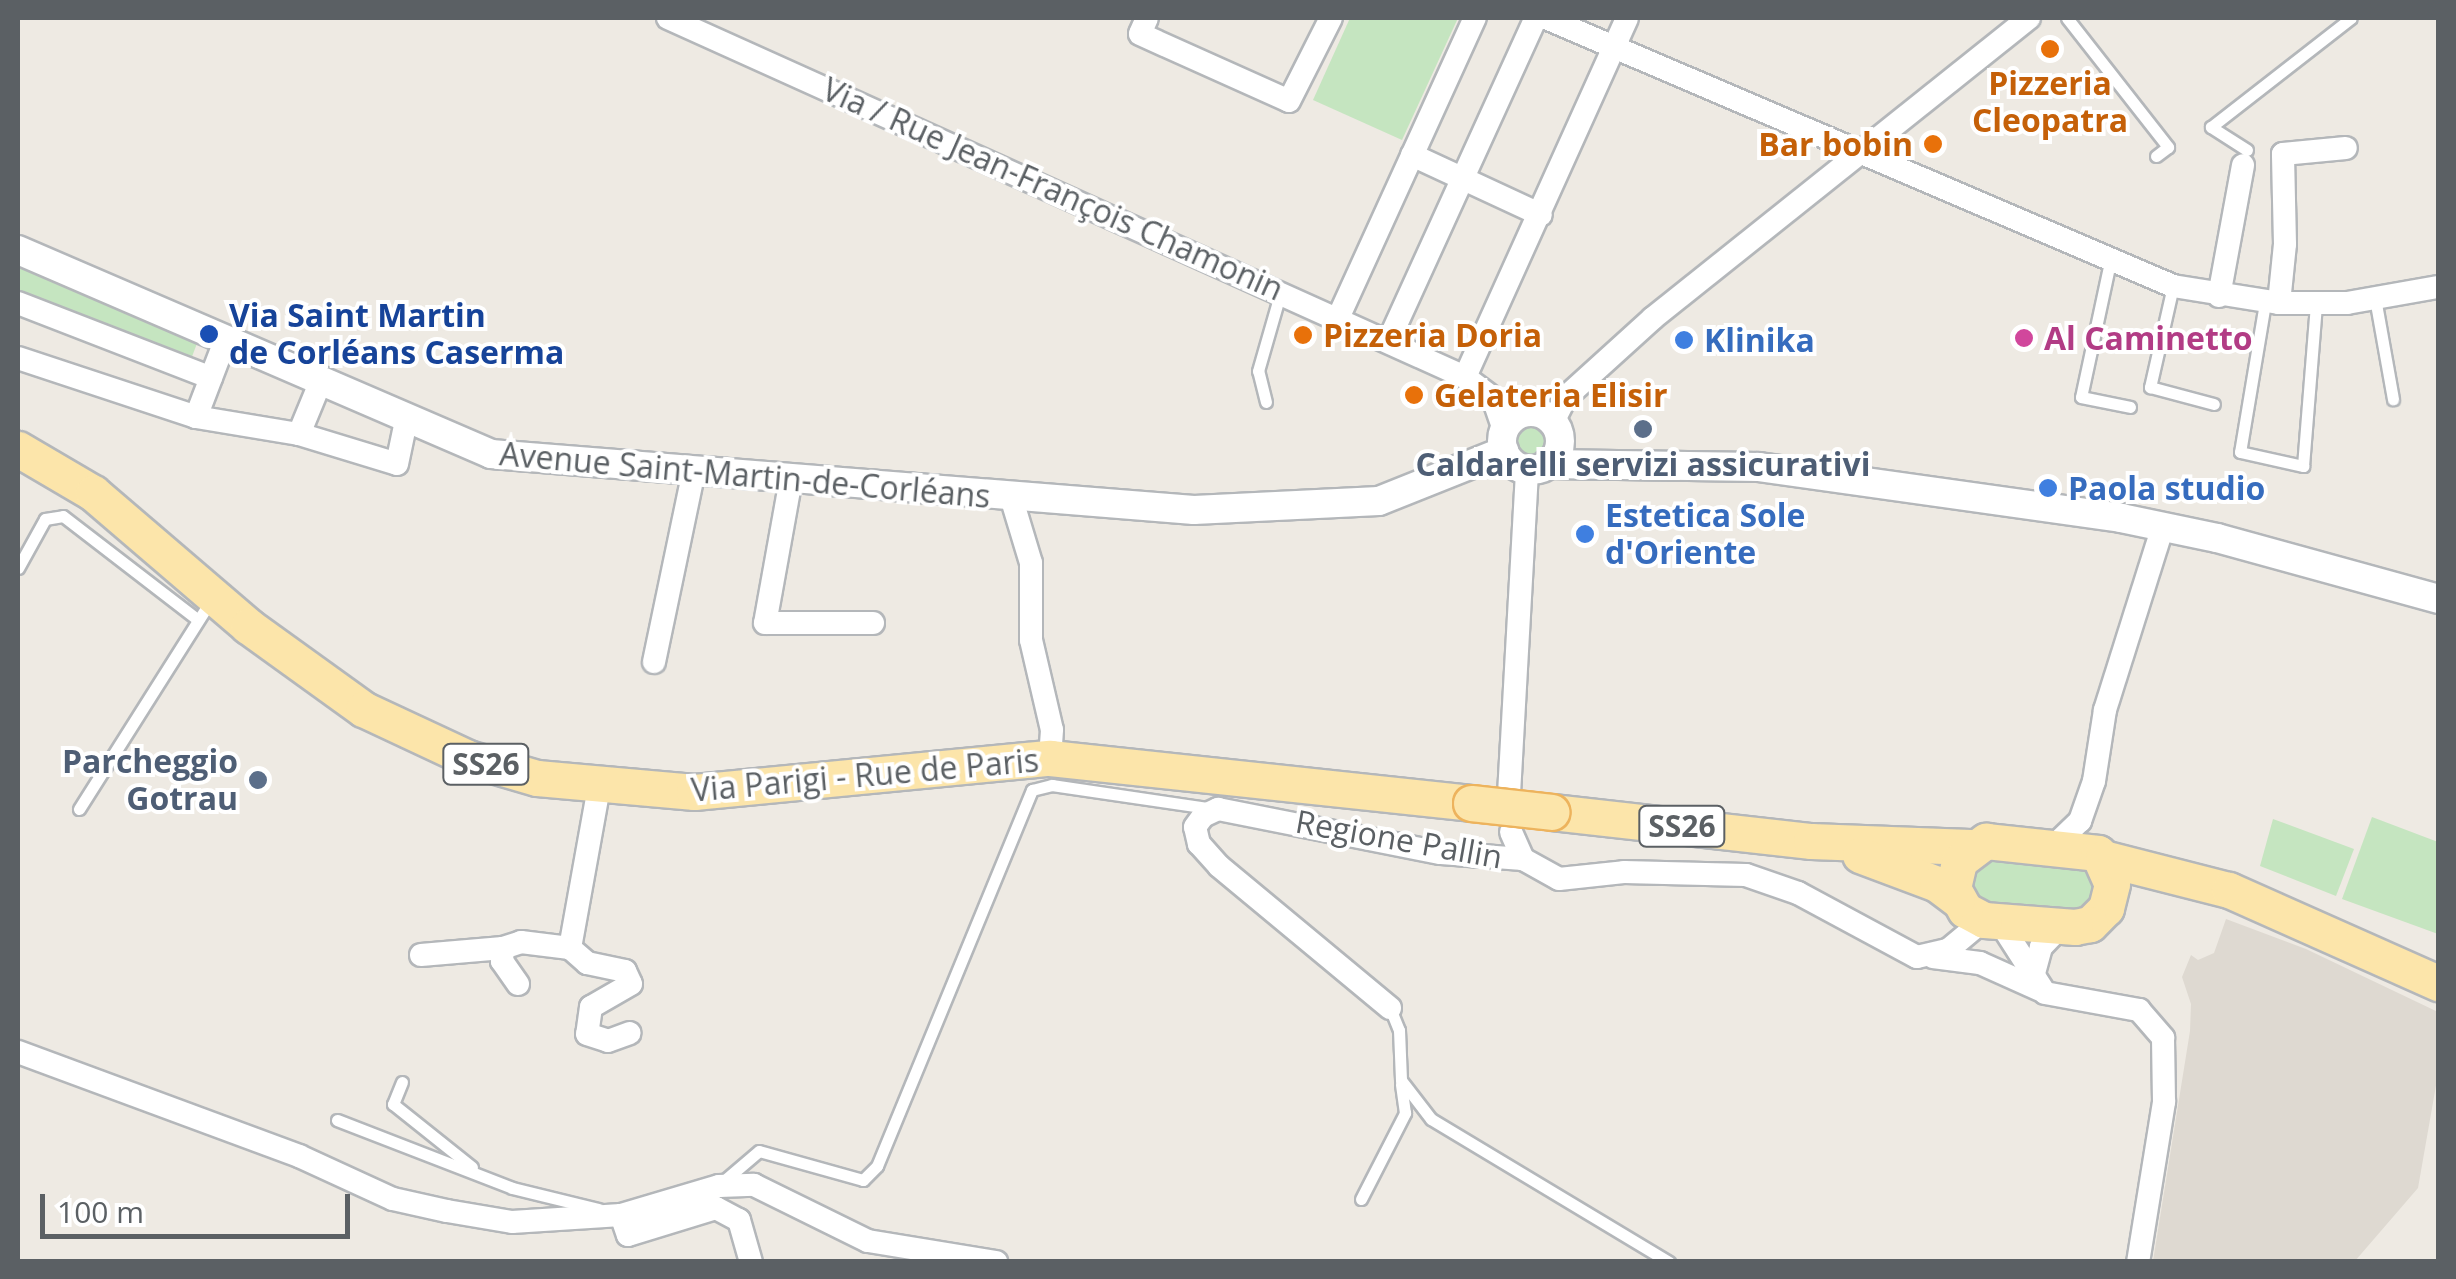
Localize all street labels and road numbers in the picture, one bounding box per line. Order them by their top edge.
street label: Via / Rue Jean-François Chamonin [817,70,1289,308]
street label: Avenue Saint-Martin-de-Corléans [498,434,992,516]
road number: SS26 [441,739,531,789]
street label: Via Parigi - Rue de Paris [690,741,1040,809]
road number: SS26 [1637,801,1727,851]
street label: Regione Pallin [1293,802,1505,876]

